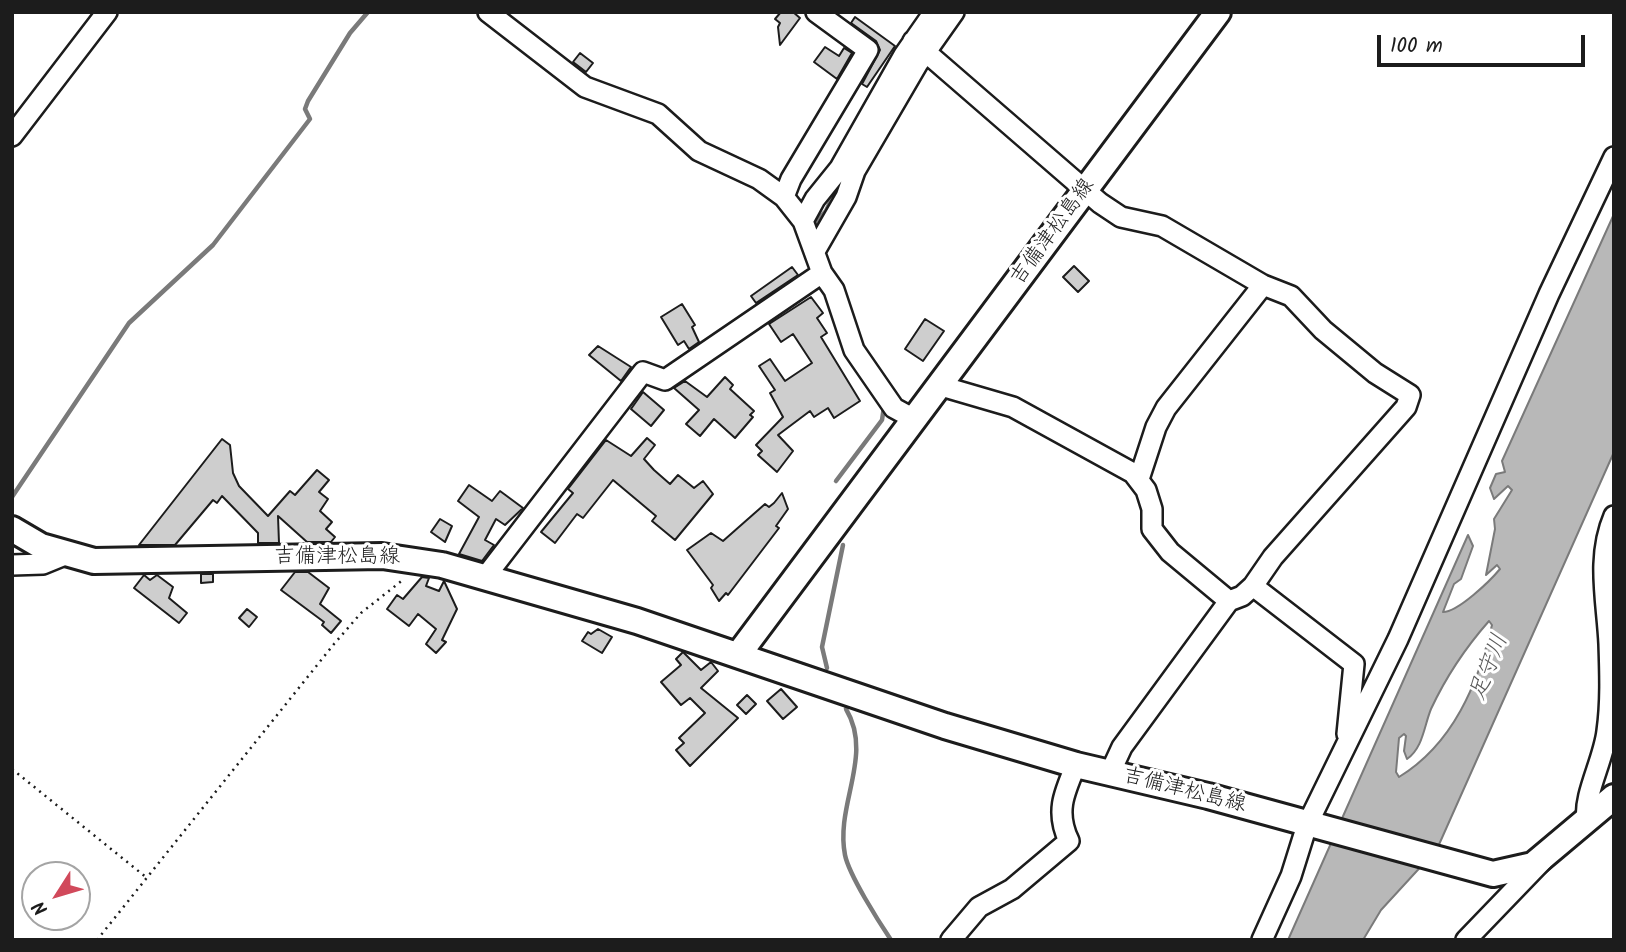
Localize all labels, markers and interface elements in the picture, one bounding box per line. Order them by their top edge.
scale bar [1381,21,1589,65]
text: 100 m [1390,30,1443,63]
street label: 吉備津松島線 [1007,175,1101,291]
street label: 吉備津松島線 [274,545,400,571]
water label: 足守川 [1466,631,1516,705]
street label: 吉備津松島線 [1120,765,1248,819]
north arrow [21,861,91,931]
text: N [25,894,56,921]

